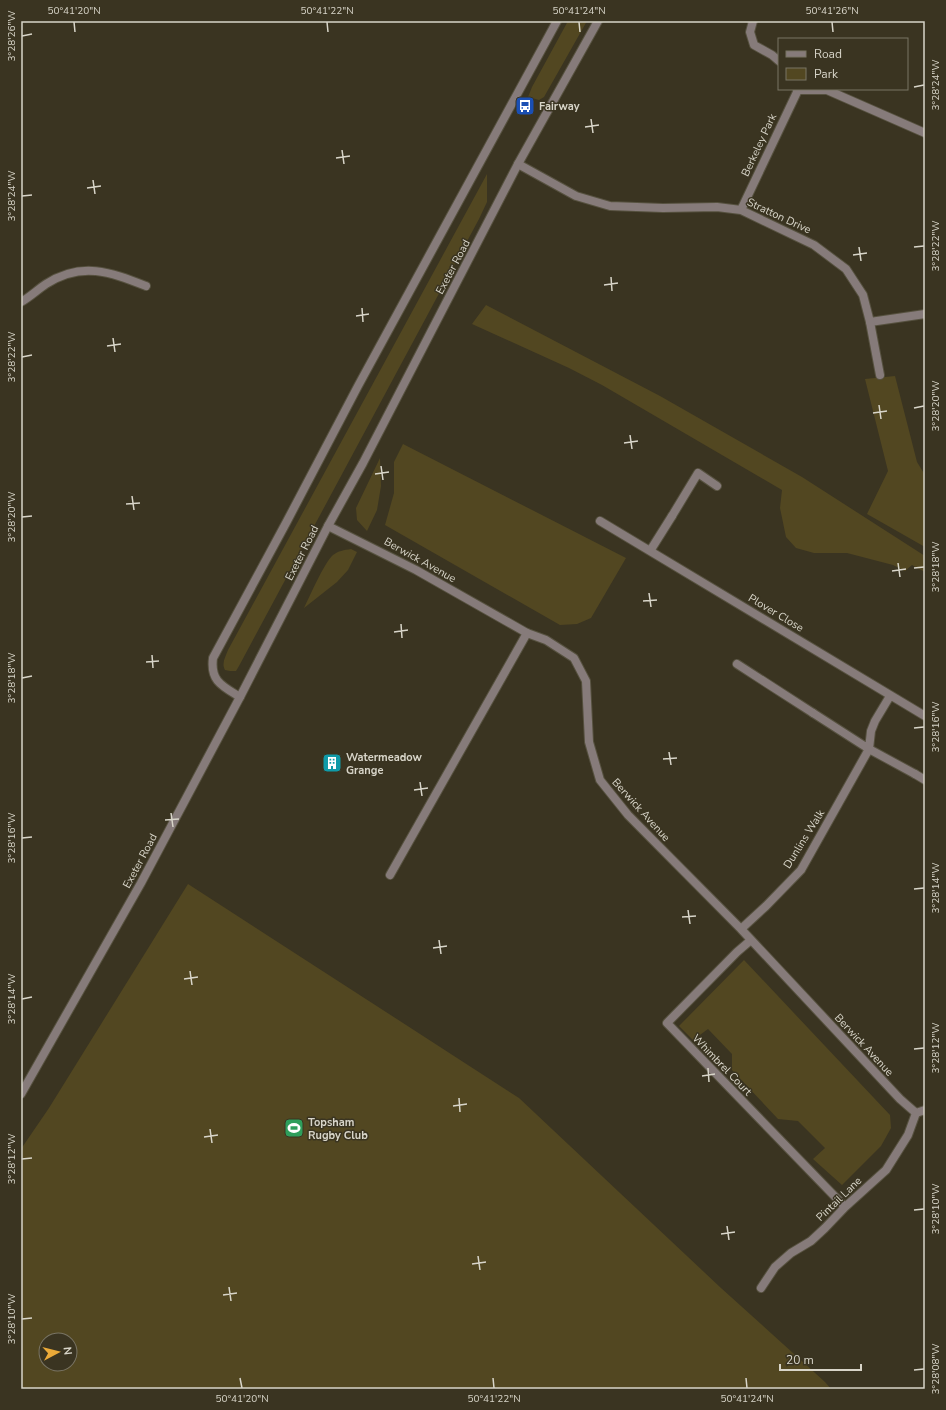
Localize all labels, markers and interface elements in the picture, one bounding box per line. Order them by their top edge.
text: 50°41'20"N [47,4,101,18]
text: 50°41'22"N [300,4,354,18]
text: 50°41'24"N [552,4,606,18]
text: 50°41'26"N [805,4,859,18]
text: 3°28'26"W [5,11,19,61]
legend [778,38,908,90]
text: Road [814,46,842,62]
text: 3°28'24"W [929,60,943,110]
text: Park [814,66,839,82]
bus stop icon: Fairway [514,95,536,117]
place label: Fairway [539,99,580,114]
street label: Berkeley Park [738,111,780,179]
text: 3°28'24"W [5,171,19,221]
street label: Stratton Drive [745,195,814,237]
text: 3°28'22"W [929,221,943,271]
street label: Exeter Road [432,237,474,297]
text: 3°28'22"W [5,332,19,382]
text: 3°28'20"W [929,381,943,431]
text: 3°28'20"W [5,492,19,542]
street label: Exeter Road [282,523,322,583]
street label: Berwick Avenue [381,534,459,586]
text: 3°28'18"W [929,542,943,592]
street label: Plover Close [745,591,807,636]
text: 3°28'18"W [5,653,19,703]
text: 3°28'16"W [929,702,943,752]
place label: Watermeadow Grange [346,750,422,778]
building icon: Watermeadow Grange [321,752,343,774]
street label: Berwick Avenue [609,775,674,845]
street label: Dunlins Walk [780,806,828,871]
text: 3°28'16"W [5,813,19,863]
street label: Exeter Road [119,831,161,891]
text: 3°28'14"W [929,863,943,913]
text: 3°28'14"W [5,974,19,1024]
street label: Berwick Avenue [831,1011,897,1080]
text: 3°28'12"W [929,1023,943,1073]
street label: Whimbrel Court [689,1031,755,1099]
place label: Topsham Rugby Club [308,1115,368,1143]
sports icon: Topsham Rugby Club [283,1117,305,1139]
text: 3°28'12"W [5,1134,19,1184]
street label: Pintail Lane [813,1173,865,1225]
text: 3°28'10"W [929,1184,943,1234]
text: 3°28'10"W [5,1294,19,1344]
north arrow [38,1332,78,1372]
text: 3°28'08"W [929,1344,943,1394]
text: N [59,1346,75,1356]
scale bar [780,1346,861,1372]
text: 20 m [786,1352,814,1368]
text: 50°41'20"N [215,1392,269,1406]
text: 50°41'22"N [467,1392,521,1406]
text: 50°41'24"N [720,1392,774,1406]

